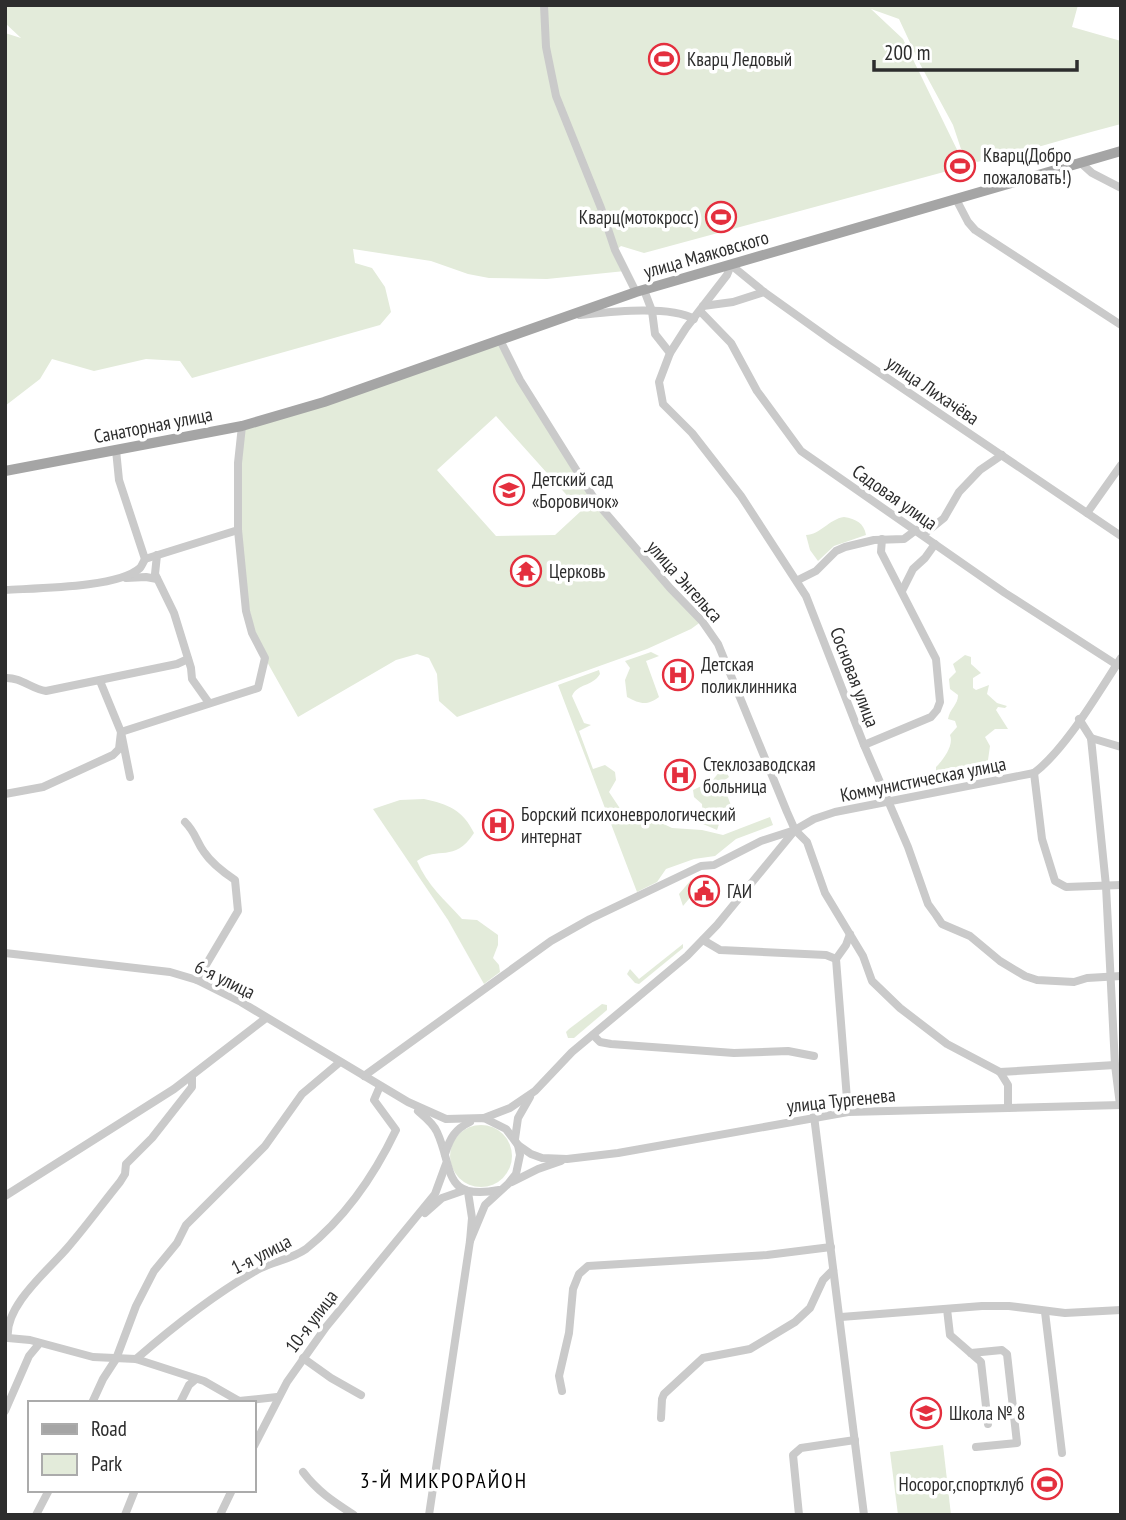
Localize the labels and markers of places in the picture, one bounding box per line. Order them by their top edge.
sports icon: Кварц Ледовый [647,42,681,76]
place label: Кварц Ледовый [687,47,792,71]
place label: Кварц(Добро пожаловать!) [983,143,1072,189]
sports icon: Кварц(Добро пожаловать!) [943,149,977,183]
sports icon: Кварц(мотокросс) [704,200,738,234]
place label: Кварц(мотокросс) [579,205,699,229]
place label: Детский сад «Боровичок» [532,467,619,513]
school or university icon: Детский сад «Боровичок» [492,473,526,507]
temple icon: Церковь [509,554,543,588]
place label: Церковь [549,559,606,583]
place label: Детская поликлинника [701,652,797,698]
hospital icon: Детская поликлинника [661,658,695,692]
place label: Стеклозаводская больница [703,752,816,798]
hospital icon: Стеклозаводская больница [663,758,697,792]
place label: Борский психоневрологический интернат [521,802,736,848]
hospital icon: Борский психоневрологический интернат [481,808,515,842]
public building icon: ГАИ [687,874,721,908]
place label: ГАИ [727,879,752,903]
school or university icon: Школа № 8 [909,1396,943,1430]
place label: Школа № 8 [949,1401,1025,1425]
sports icon: Носорог,спортклуб [1030,1467,1064,1501]
place label: Носорог,спортклуб [898,1472,1024,1496]

